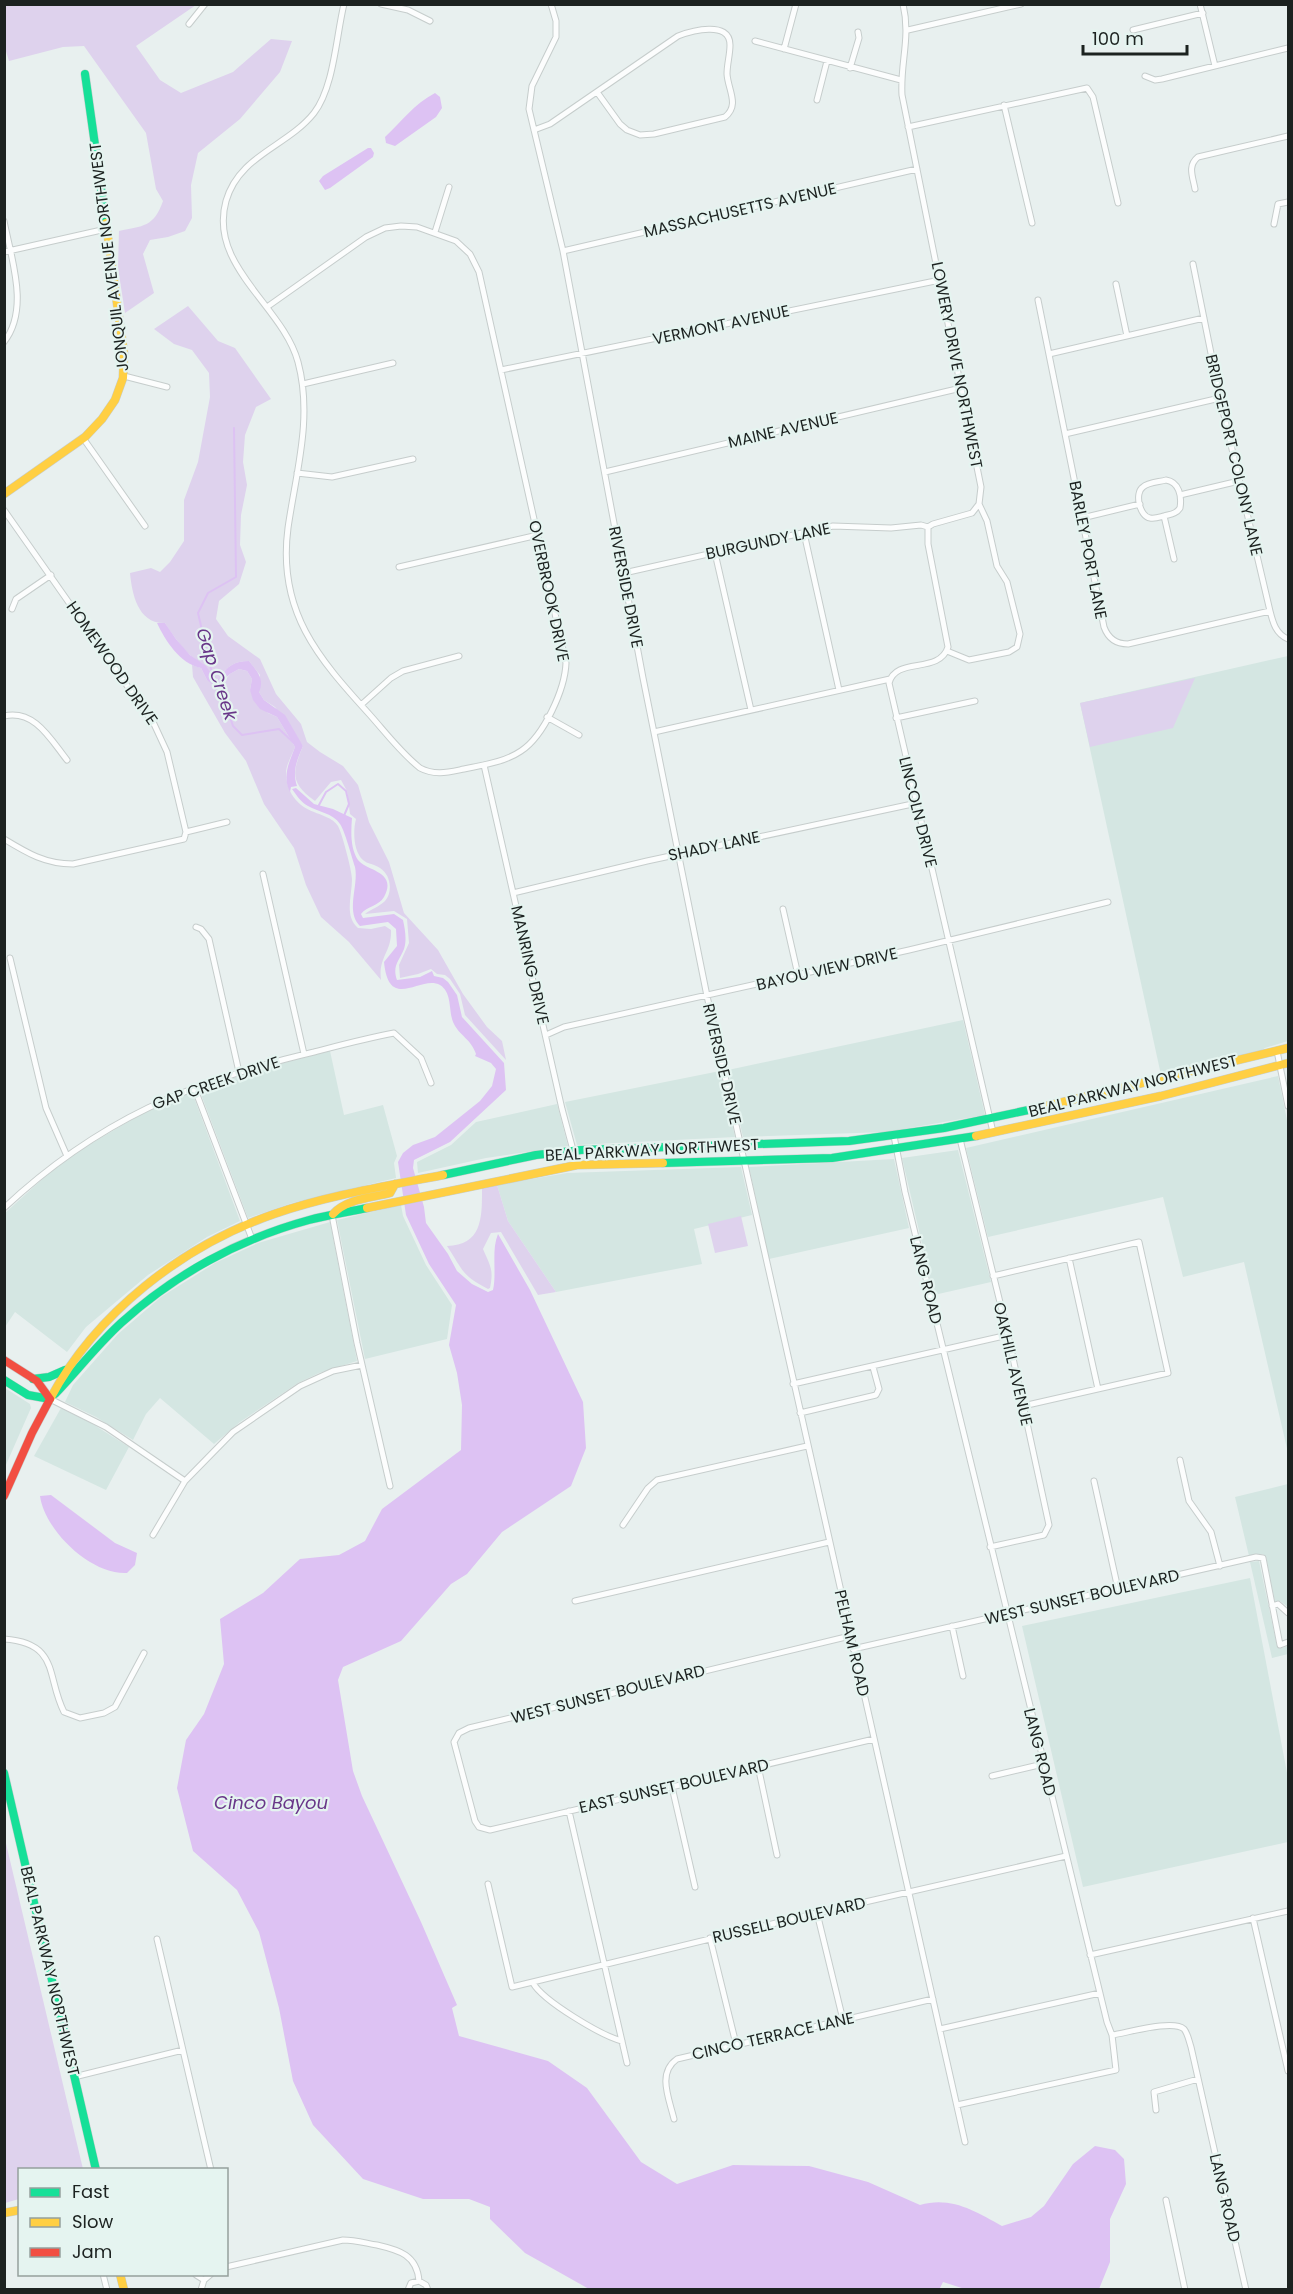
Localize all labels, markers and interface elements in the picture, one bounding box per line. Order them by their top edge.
scale bar [1083,18,1186,56]
text: 100 m [1092,26,1144,51]
street label: JONQUIL AVENUE NORTHWEST [84,141,134,373]
street label: MASSACHUSETTS AVENUE [641,177,839,243]
street label: LOWERY DRIVE NORTHWEST [926,260,988,471]
street label: VERMONT AVENUE [650,299,792,351]
street label: BRIDGEPORT COLONY LANE [1200,352,1268,558]
street label: MAINE AVENUE [726,406,840,454]
street label: BARLEY PORT LANE [1063,479,1113,621]
street label: BURGUNDY LANE [704,517,832,565]
street label: OVERBROOK DRIVE [523,518,575,664]
street label: RIVERSIDE DRIVE [603,524,649,650]
street label: HOMEWOOD DRIVE [61,597,163,729]
water label: Gap Creek [190,625,244,724]
street label: LINCOLN DRIVE [893,754,943,870]
street label: SHADY LANE [666,825,762,867]
street label: MANRING DRIVE [505,903,555,1027]
street label: BAYOU VIEW DRIVE [754,942,900,996]
street label: RIVERSIDE DRIVE [697,1001,747,1127]
street label: BEAL PARKWAY NORTHWEST [1026,1049,1240,1123]
street label: GAP CREEK DRIVE [149,1050,283,1116]
street label: BEAL PARKWAY NORTHWEST [544,1133,760,1167]
street label: LANG ROAD [904,1234,948,1326]
street label: OAKHILL AVENUE [988,1300,1038,1428]
street label: WEST SUNSET BOULEVARD [982,1563,1182,1631]
street label: PELHAM ROAD [829,1587,875,1699]
street label: WEST SUNSET BOULEVARD [509,1659,707,1729]
street label: LANG ROAD [1018,1706,1062,1798]
street label: EAST SUNSET BOULEVARD [577,1753,771,1819]
water label: Cinco Bayou [214,1790,328,1815]
street label: BEAL PARKWAY NORTHWEST [15,1864,85,2078]
street label: RUSSELL BOULEVARD [710,1891,868,1949]
street label: CINCO TERRACE LANE [690,2006,856,2066]
street label: LANG ROAD [1204,2152,1246,2244]
legend [18,2168,228,2276]
text: Fast [72,2179,109,2204]
text: Slow [72,2209,114,2234]
text: Jam [72,2239,112,2264]

